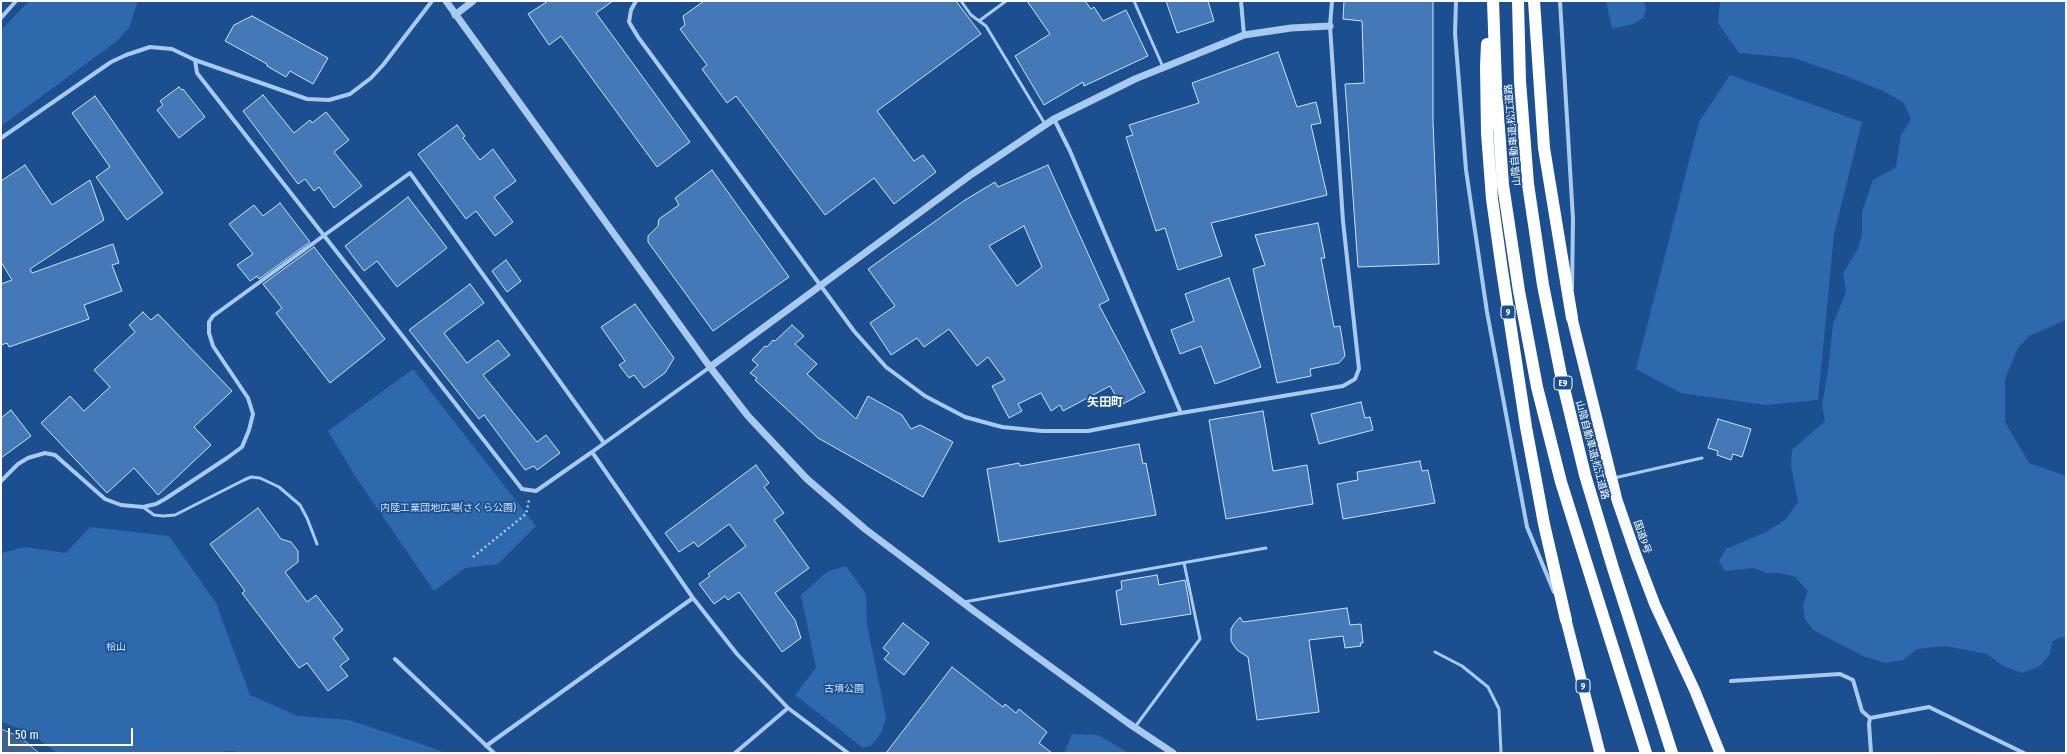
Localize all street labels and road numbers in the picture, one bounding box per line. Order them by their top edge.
street label: 山陰自動車道;松江道路 [1503,84,1523,186]
road number: 9 [1501,305,1515,319]
road number: E9 [1554,376,1572,390]
street label: 山陰自動車道;松江道路 [1573,399,1611,501]
street label: 国道9号 [1631,519,1653,555]
road number: 9 [1576,679,1590,693]

